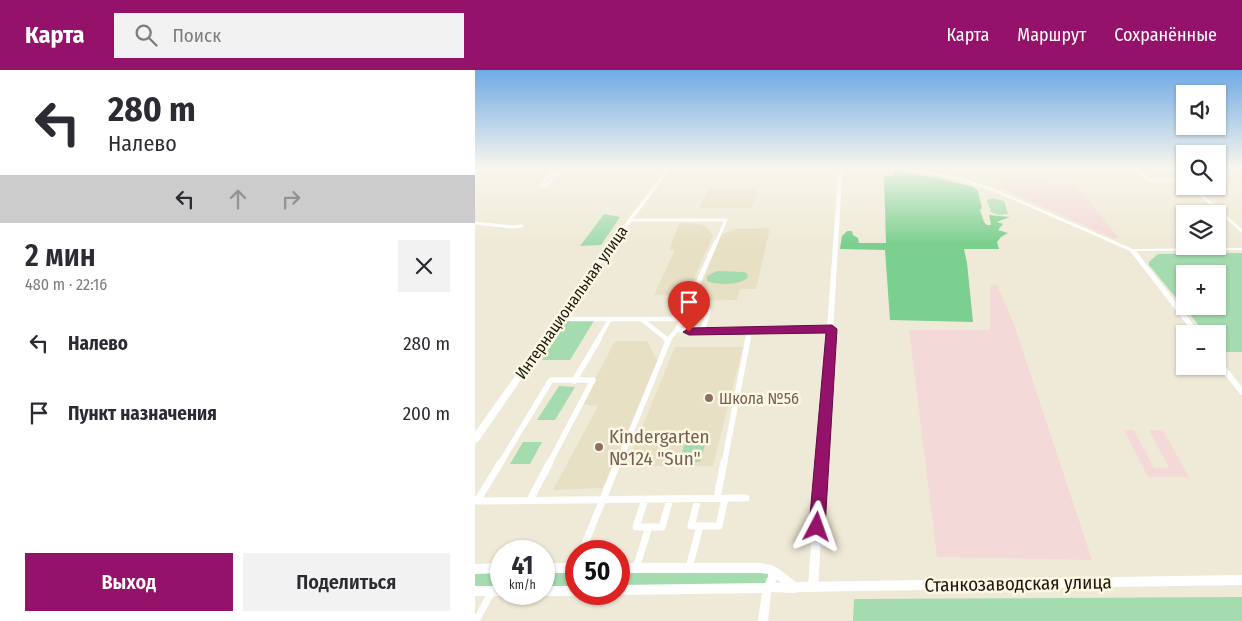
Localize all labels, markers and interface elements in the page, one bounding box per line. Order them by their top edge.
search box [114,13,464,58]
text: Карта [25,21,84,49]
icon: search [132,21,160,49]
text: Поиск [172,24,221,47]
text: Карта [946,24,989,46]
text: Маршрут [1017,24,1086,46]
text: Сохранённые [1114,24,1217,46]
map controls [1176,85,1226,375]
button: sound [1176,85,1226,135]
text: 280 m [108,88,196,130]
icon: left [25,90,90,155]
text: Налево [108,130,177,157]
button: search [1176,145,1226,195]
icon: left [171,185,199,213]
icon: ahead [224,185,252,213]
icon: right [277,185,305,213]
button: layers [1176,205,1226,255]
street label: Интернациональная улица [511,222,632,383]
text: 2 мин [25,238,96,274]
button: close [398,240,450,292]
button: + [1176,265,1226,315]
text: 480 m · 22:16 [25,275,107,294]
pin [668,281,710,332]
icon: arrive [675,288,703,316]
button: − [1176,325,1226,375]
icon: left [25,329,53,357]
text: Налево [68,332,128,355]
text: 280 m [403,332,450,355]
place label: Школа №56 [719,389,799,408]
marker: Школа №56 [703,392,715,404]
icon: arrive [25,399,53,427]
text: Пункт назначения [68,402,217,425]
text: 200 m [403,402,450,425]
place label: Kindergarten №124 "Sun" [609,425,710,470]
marker: Kindergarten №124 "Sun" [593,441,605,453]
position arrow [790,500,842,552]
speed limit sign: 50 [565,540,630,605]
text: 41 [512,551,533,581]
button: Выход [25,553,233,611]
button: Поделиться [243,553,450,611]
street label: Станкозаводская улица [924,570,1112,597]
text: km/h [509,578,536,592]

